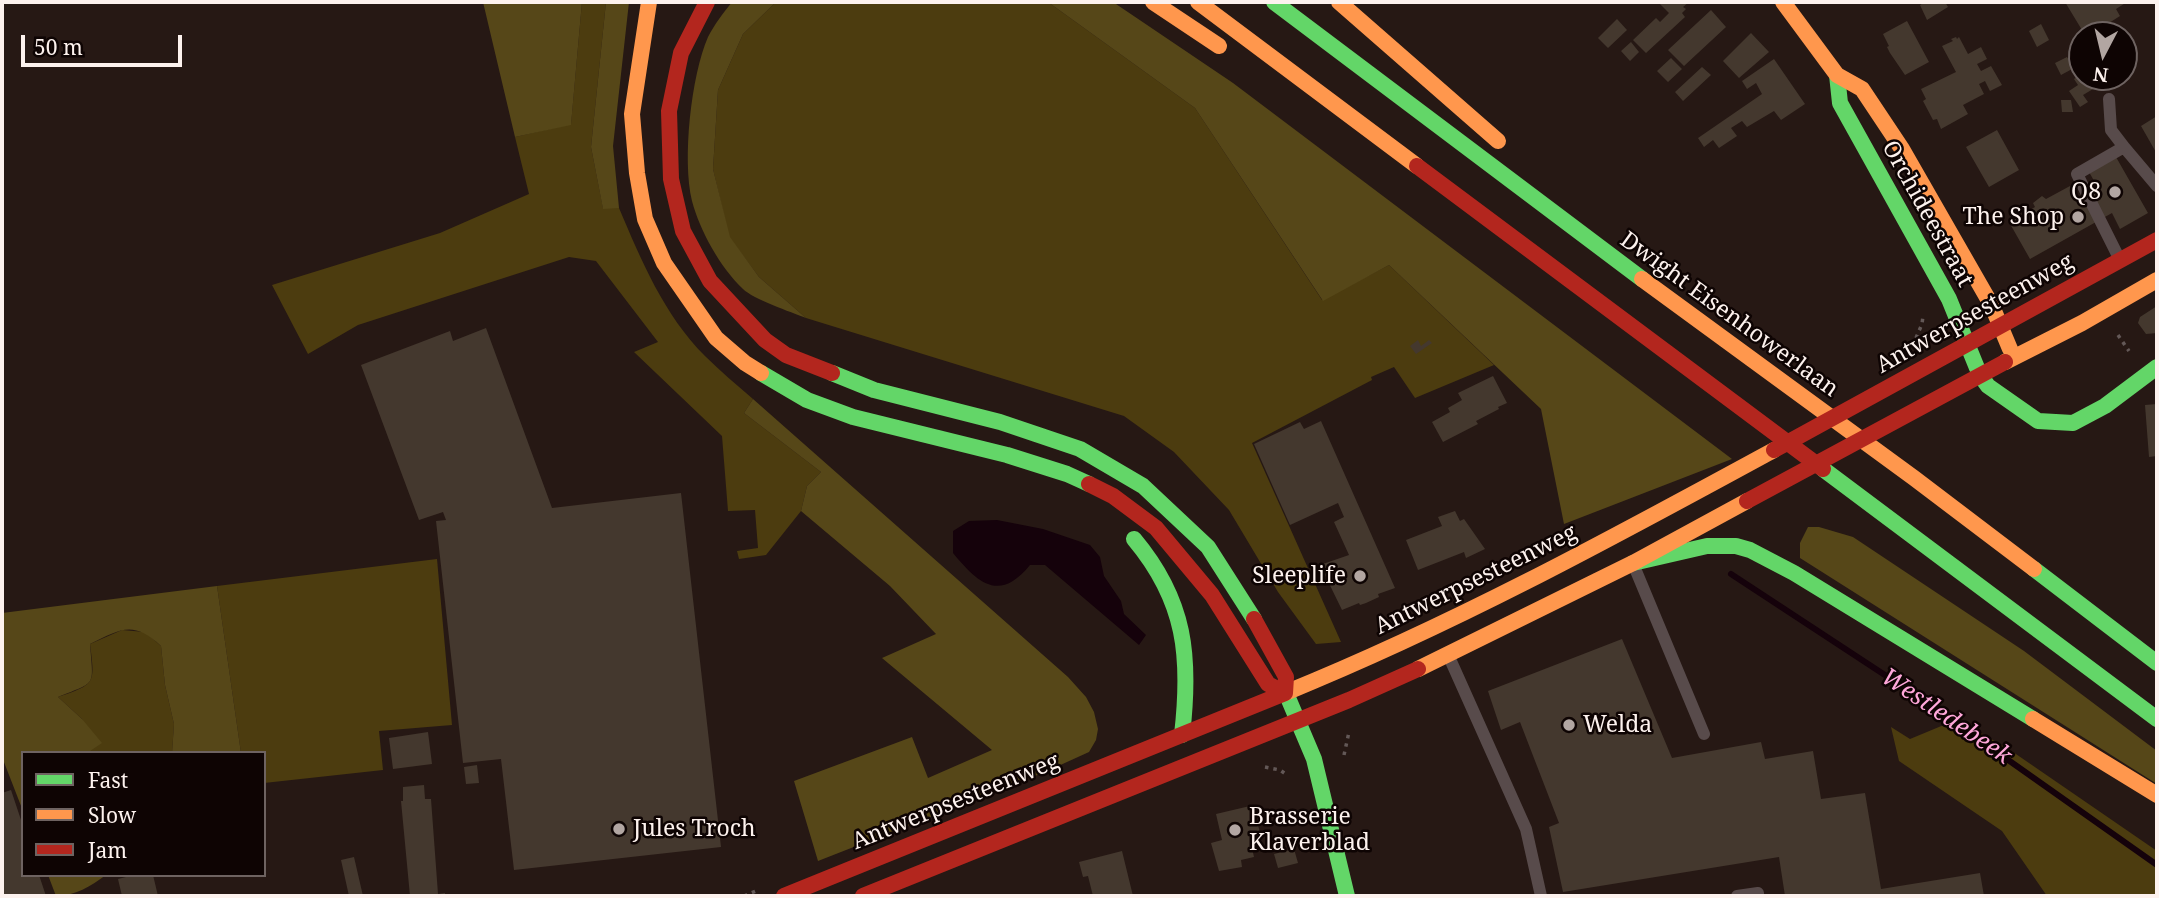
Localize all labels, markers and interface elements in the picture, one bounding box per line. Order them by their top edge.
scale bar [24,21,186,65]
north arrow [2068,21,2138,91]
text: 50 m [34,33,83,61]
text: N [2092,61,2110,89]
street label: Orchideestraat [1875,136,1979,292]
place label: Q8 [2071,178,2101,206]
marker: Q8 [2107,184,2123,200]
place label: The Shop [1963,203,2064,231]
marker: The Shop [2070,209,2086,225]
street label: Dwight Eisenhowerlaan [1615,227,1843,403]
street label: Antwerpsesteenweg [1872,248,2078,380]
street label: Antwerpsesteenweg [1370,519,1582,641]
place label: Sleeplife [1252,562,1346,590]
marker: Sleeplife [1352,568,1368,584]
water label: Westledebeek [1875,663,2017,771]
place label: Welda [1583,711,1652,739]
marker: Welda [1561,717,1577,733]
street label: Antwerpsesteenweg [848,748,1064,856]
legend [21,751,266,877]
text: Fast [88,766,128,794]
text: Slow [88,801,136,829]
place label: Brasserie Klaverblad [1249,803,1370,857]
place label: Jules Troch [633,815,756,843]
marker: Jules Troch [611,821,627,837]
marker: Brasserie Klaverblad [1227,822,1243,838]
text: Jam [88,836,127,864]

